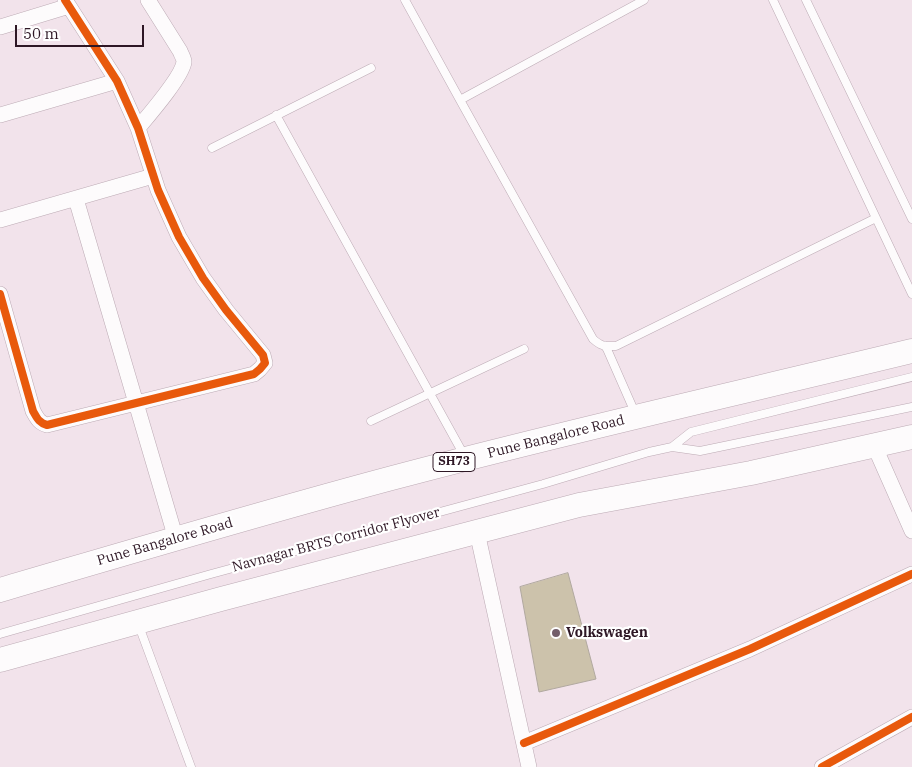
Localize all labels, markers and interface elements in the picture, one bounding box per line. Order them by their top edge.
scale bar [18,15,146,47]
text: 50 m [23,24,59,43]
street label: Pune Bangalore Road [486,412,626,462]
road number: SH73 [433,452,475,472]
street label: Navnagar BRTS Corridor Flyover [230,504,442,576]
street label: Pune Bangalore Road [95,515,235,569]
place label: Volkswagen [566,625,648,641]
marker: Volkswagen [550,627,562,639]

